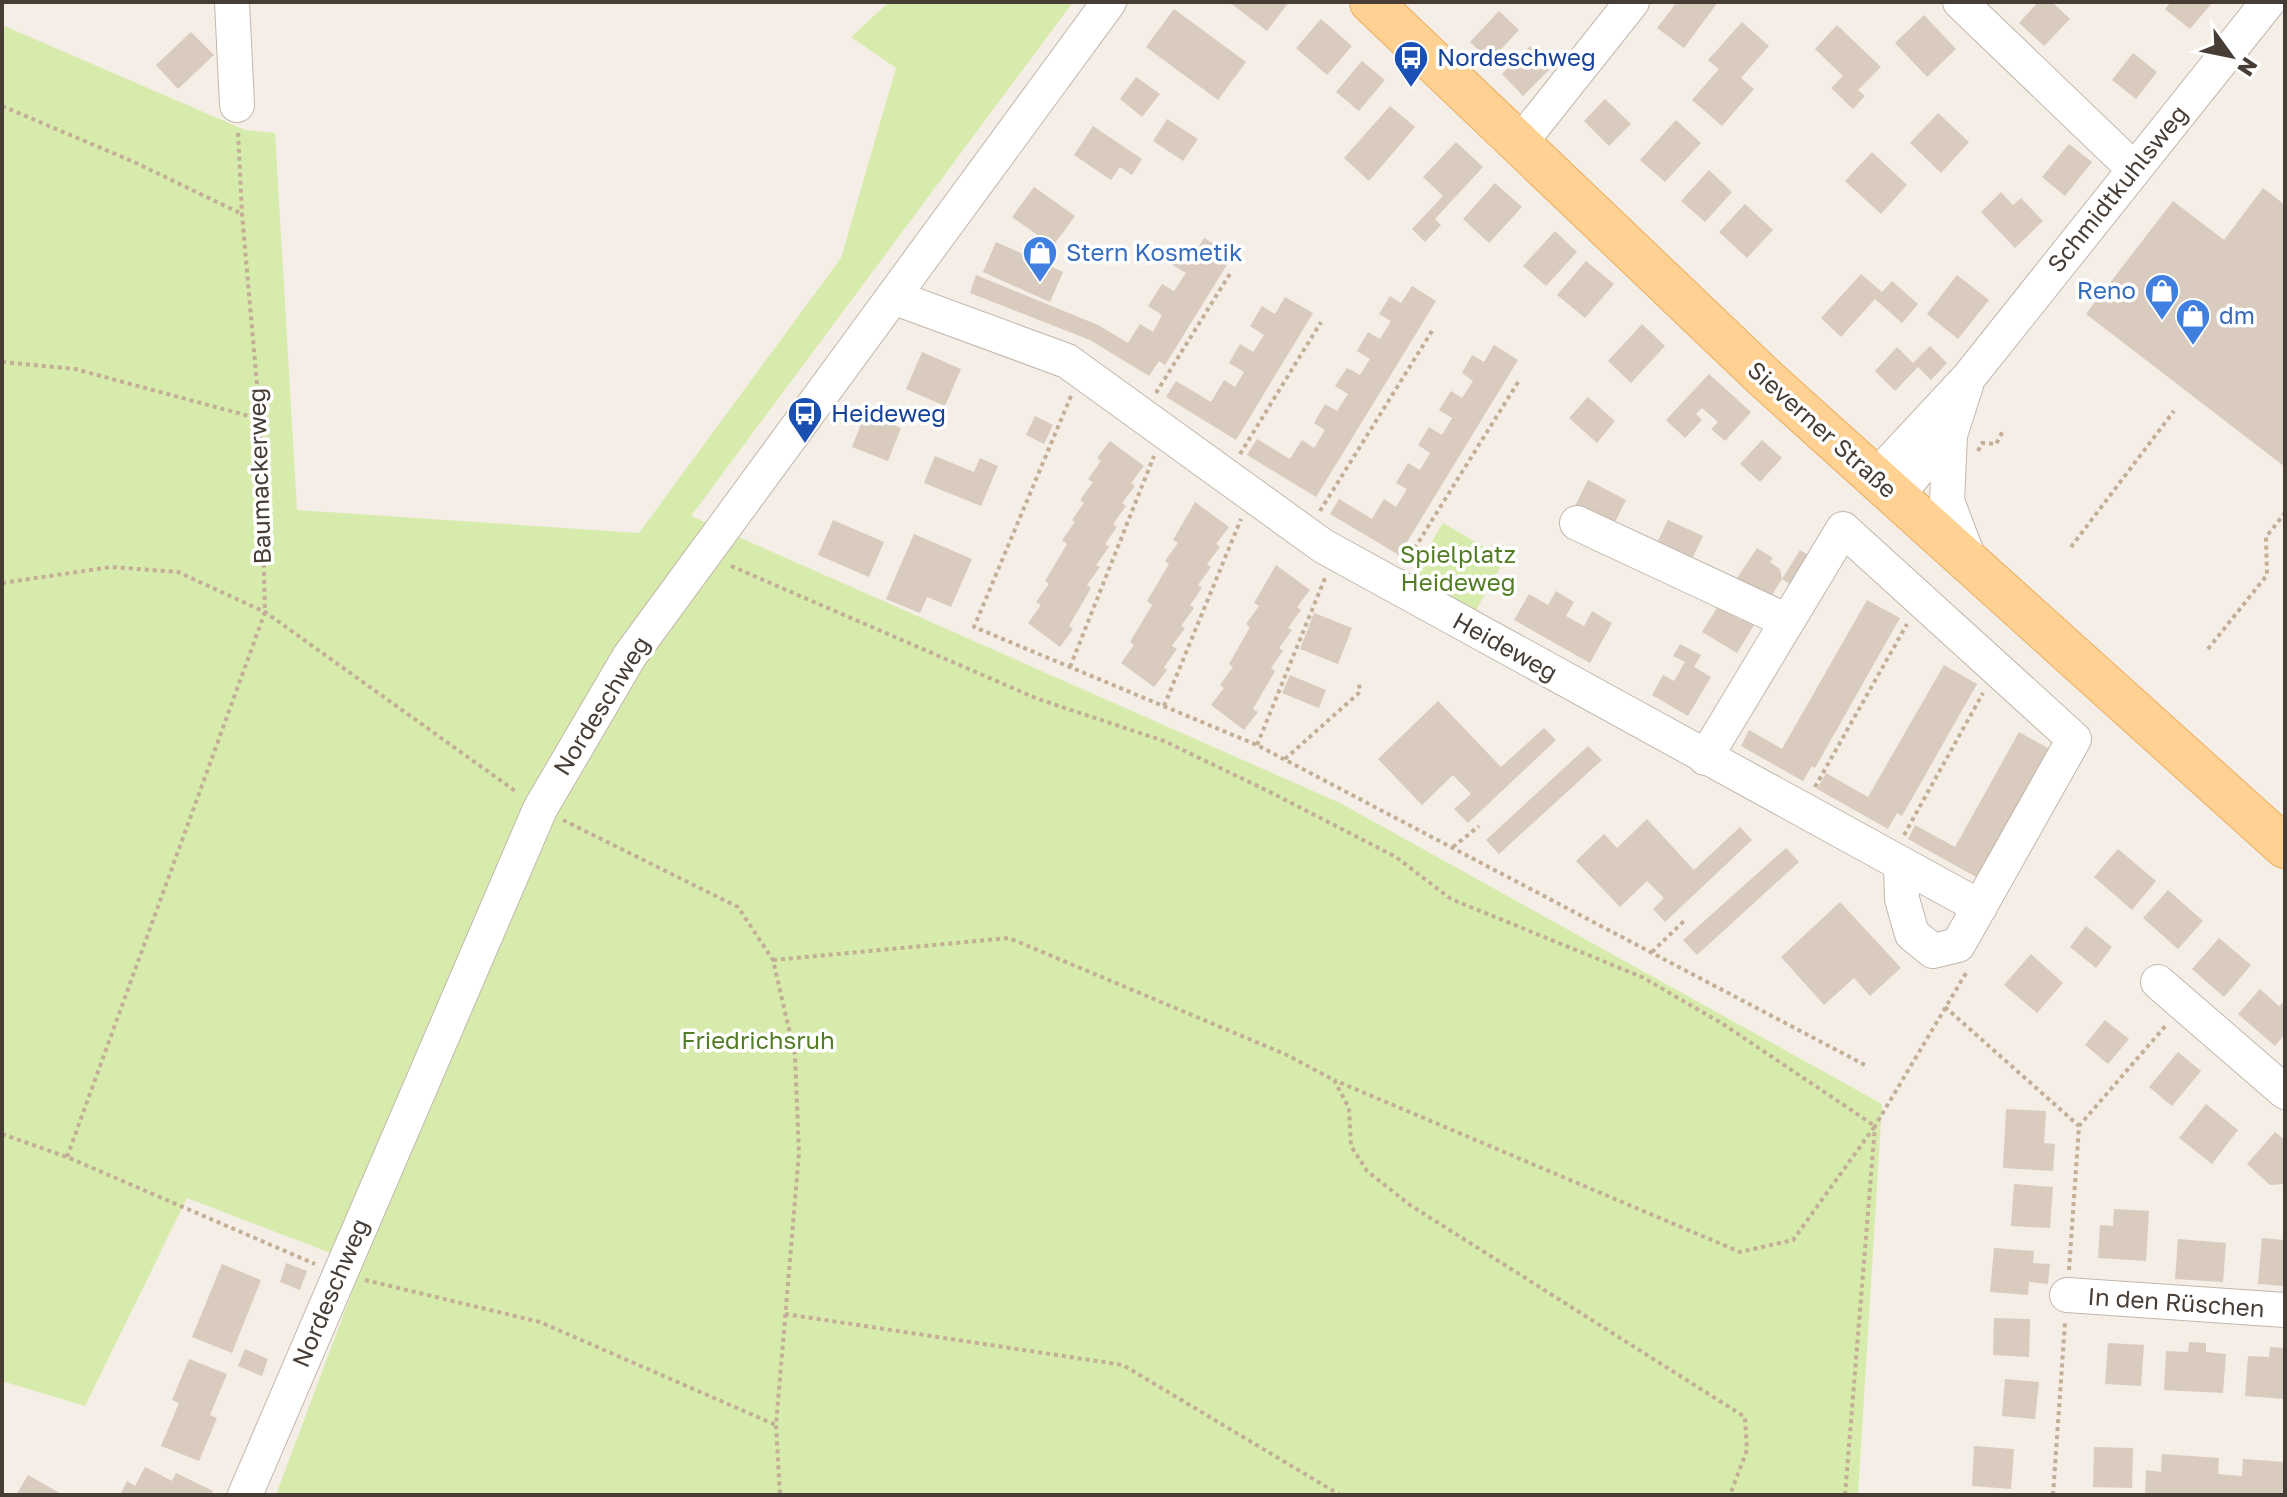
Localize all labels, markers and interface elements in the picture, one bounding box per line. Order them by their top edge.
north arrow [2191,16,2271,96]
bus stop icon: Nordeschweg [1392,39,1430,89]
place label: Nordeschweg [1437,42,1596,71]
text: N [2232,53,2264,82]
street label: Schmidtkuhlsweg [2041,99,2193,277]
shop icon: Stern Kosmetik [1021,234,1059,284]
place label: Stern Kosmetik [1066,237,1242,266]
shop icon: Reno [2143,272,2181,322]
place label: Reno [2077,275,2136,304]
shop icon: dm [2174,297,2212,347]
place label: dm [2219,300,2255,329]
street label: Sieverner Straße [1743,354,1903,503]
street label: Baumackerweg [241,387,276,565]
bus stop icon: Heideweg [786,395,824,445]
place label: Heideweg [831,398,946,427]
park label: Spielplatz Heideweg [1400,539,1516,596]
street label: Heideweg [1448,605,1563,686]
street label: Nordeschweg [546,630,655,780]
park label: Friedrichsruh [681,1025,835,1054]
street label: Nordeschweg [285,1214,374,1371]
street label: In den Rüschen [2087,1281,2266,1322]

